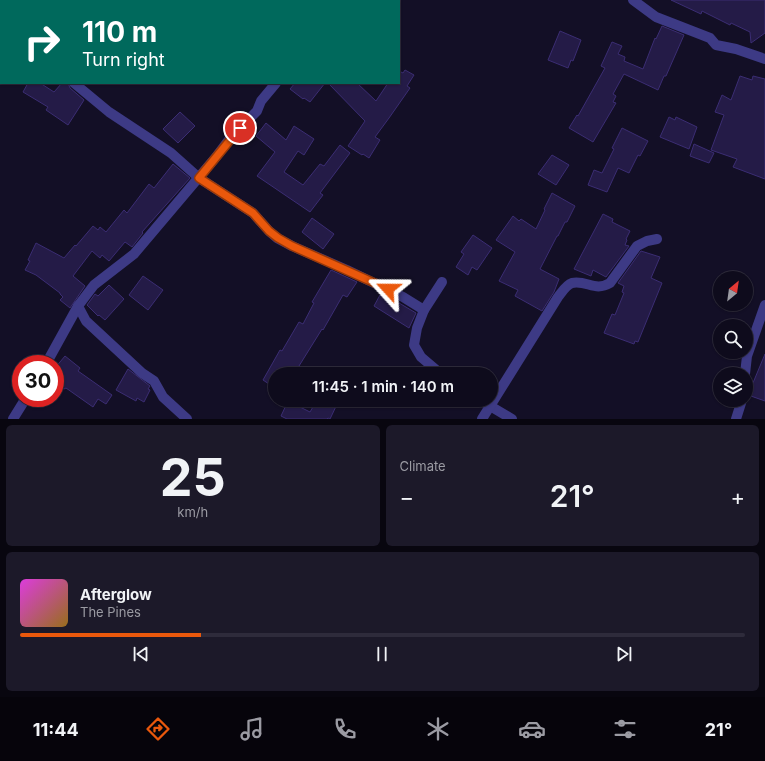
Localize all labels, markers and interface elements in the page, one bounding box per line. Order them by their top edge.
text: 110 m [82,15,157,49]
icon: right [16,16,68,68]
text: Turn right [82,49,165,70]
pin [223,111,257,145]
icon: arrive [229,117,251,139]
position arrow [367,268,409,310]
north arrow [713,271,753,311]
map controls [713,271,753,407]
button: search [713,319,753,359]
speed limit sign: 30 [12,355,64,407]
button: layers [713,367,753,407]
text: 11:45 · 1 min · 140 m [312,377,454,396]
text: 25 [160,446,226,509]
text: Climate [400,458,446,474]
text: 21° [550,478,595,514]
text: − [400,484,414,510]
text: + [730,484,745,510]
text: km/h [177,504,208,520]
text: Afterglow [80,585,152,604]
text: The Pines [80,604,141,620]
icon: previous [130,643,152,665]
icon: pause [371,643,393,665]
icon: next [613,643,635,665]
icon: directions [144,715,172,743]
icon: music [238,715,266,743]
icon: phone [331,715,359,743]
icon: climate [424,715,452,743]
icon: car [518,715,546,743]
icon: filters [611,715,639,743]
text: 11:44 [33,719,79,740]
text: 21° [705,719,732,740]

